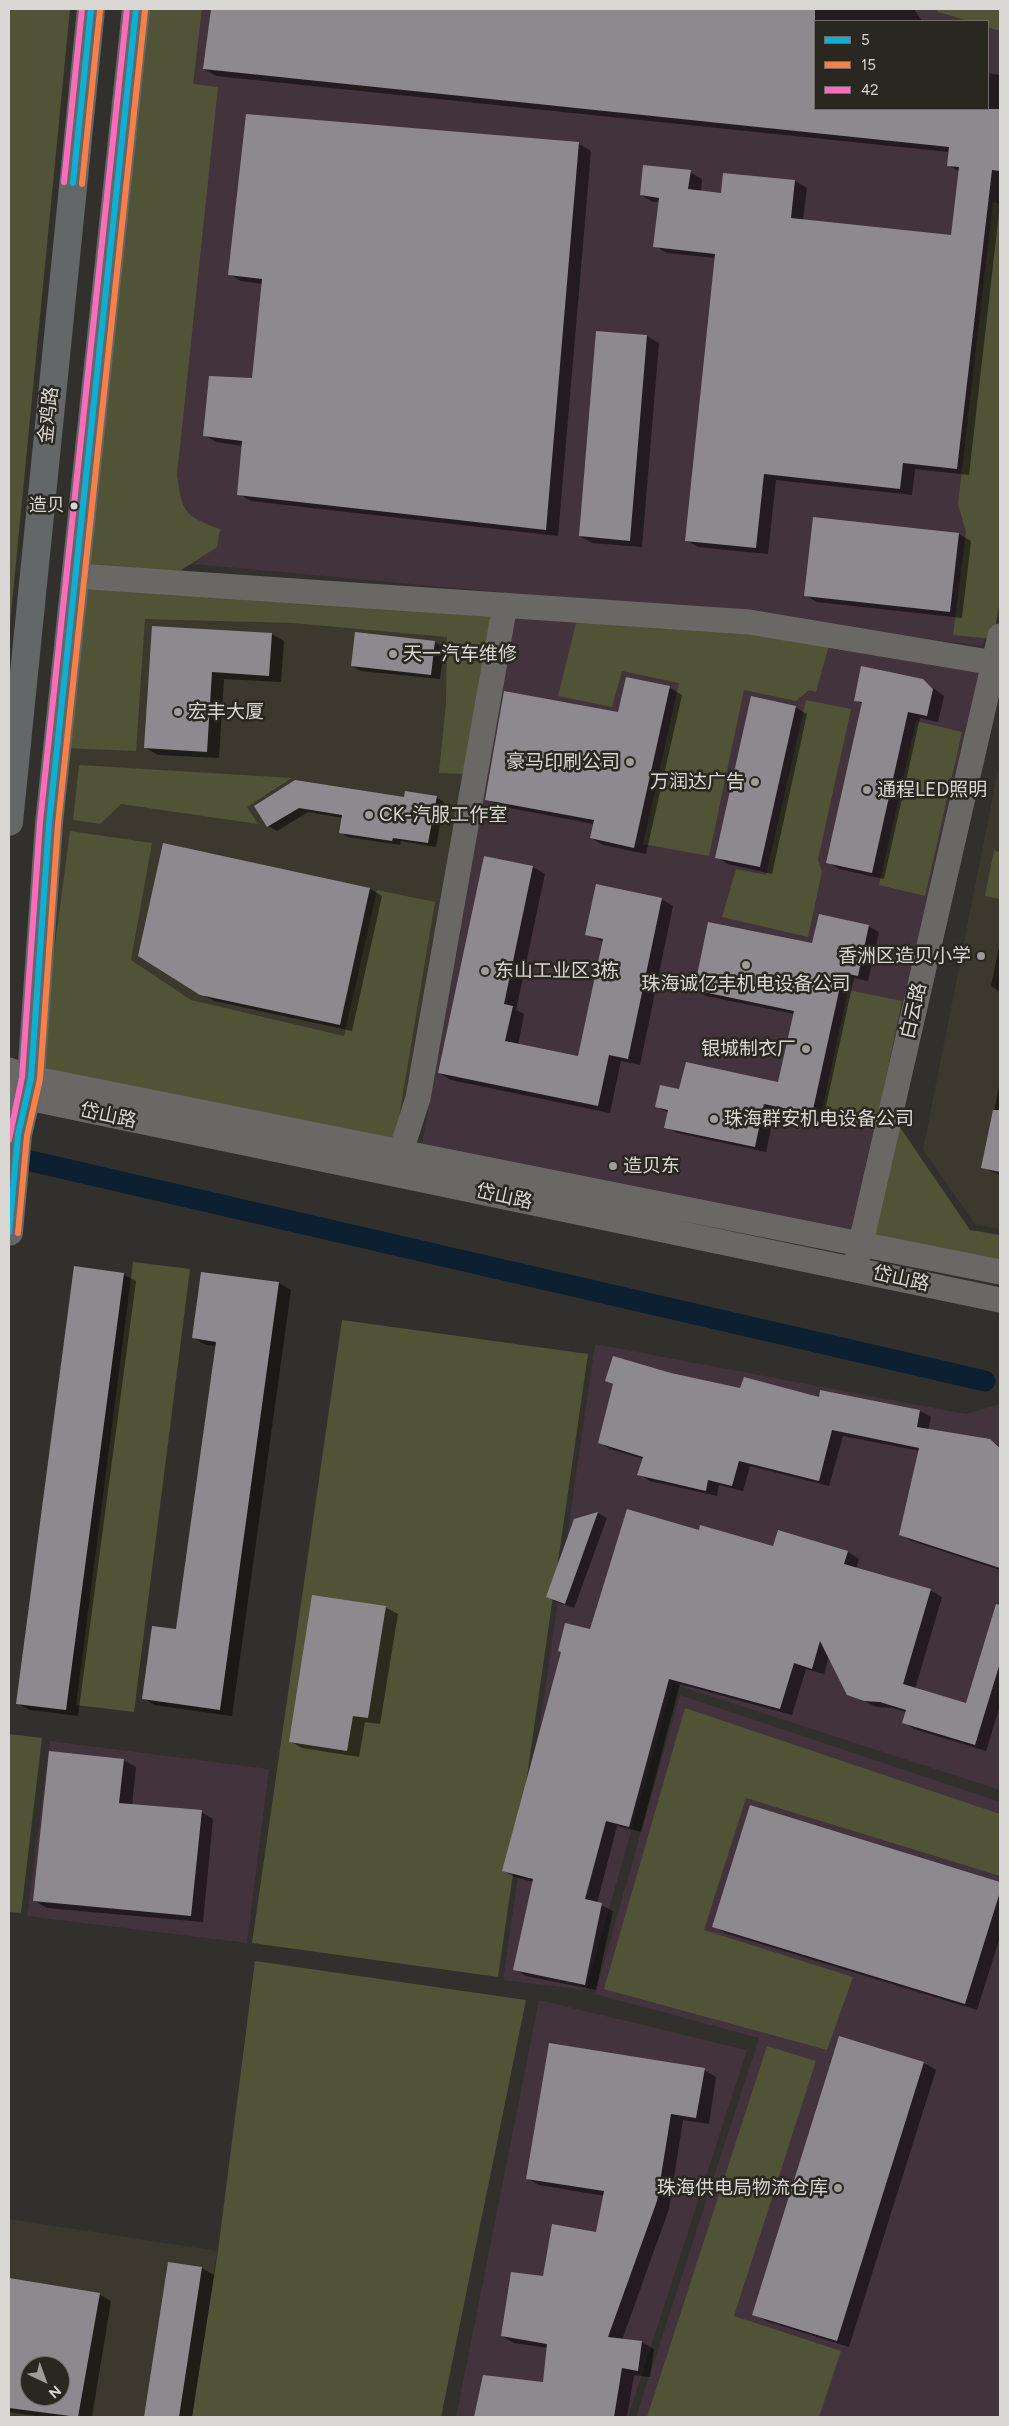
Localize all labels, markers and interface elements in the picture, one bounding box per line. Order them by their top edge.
legend [814,20,989,110]
text: 5 [861,31,870,49]
text: 15 [861,56,876,74]
text: 42 [861,81,879,99]
street label: 金鸡路 [35,385,63,445]
place label: 造贝 [29,495,65,517]
marker: 造贝 [69,501,79,511]
place label: 天一汽车维修 [403,643,517,665]
marker: 天一汽车维修 [387,648,399,660]
place label: 宏丰大厦 [188,701,264,723]
marker: 宏丰大厦 [172,706,184,718]
place label: 豪马印刷公司 [506,751,620,773]
marker: 豪马印刷公司 [624,756,636,768]
place label: 万润达广告 [650,771,745,793]
marker: 万润达广告 [749,776,761,788]
place label: 通程LED照明 [877,779,987,801]
marker: 通程LED照明 [861,784,873,796]
place label: CK-汽服工作室 [379,804,507,826]
marker: CK-汽服工作室 [363,809,375,821]
place label: 香洲区造贝小学 [838,945,971,967]
marker: 香洲区造贝小学 [975,950,987,962]
marker: 珠海诚亿丰机电设备公司 [740,959,752,971]
place label: 东山工业区3栋 [495,960,619,982]
marker: 东山工业区3栋 [479,965,491,977]
place label: 珠海诚亿丰机电设备公司 [642,973,850,995]
street label: 白云路 [896,981,932,1041]
place label: 银城制衣厂 [701,1038,796,1060]
marker: 银城制衣厂 [800,1043,812,1055]
street label: 岱山路 [78,1099,138,1133]
place label: 珠海群安机电设备公司 [724,1108,914,1130]
marker: 珠海群安机电设备公司 [708,1113,720,1125]
place label: 造贝东 [623,1155,680,1177]
marker: 造贝东 [607,1160,619,1172]
street label: 岱山路 [474,1180,534,1214]
street label: 岱山路 [871,1262,931,1296]
place label: 珠海供电局物流仓库 [657,2177,828,2199]
marker: 珠海供电局物流仓库 [832,2182,844,2194]
north arrow [20,2356,70,2406]
text: N [45,2382,64,2402]

